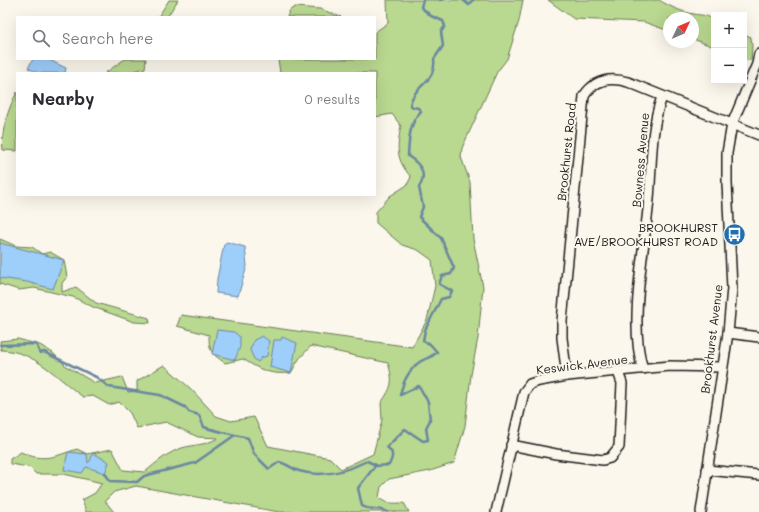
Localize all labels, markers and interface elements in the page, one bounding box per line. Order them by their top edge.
north arrow [663,12,699,48]
map controls [711,12,747,84]
button: + [711,12,747,48]
search box [16,16,376,60]
icon: search [30,27,52,49]
text: Search here [62,28,153,48]
button: − [711,48,747,84]
text: Nearby [32,87,94,109]
text: 0 results [305,90,360,107]
street label: Brookhurst Road [553,102,579,202]
street label: Bowness Avenue [628,112,652,208]
place label: BROOKHURST AVE/BROOKHURST ROAD [574,219,718,249]
bus stop icon: BROOKHURST AVE/BROOKHURST ROAD [721,222,747,248]
street label: Brookhurst Avenue [696,283,726,394]
street label: Keswick Avenue [535,350,629,378]

